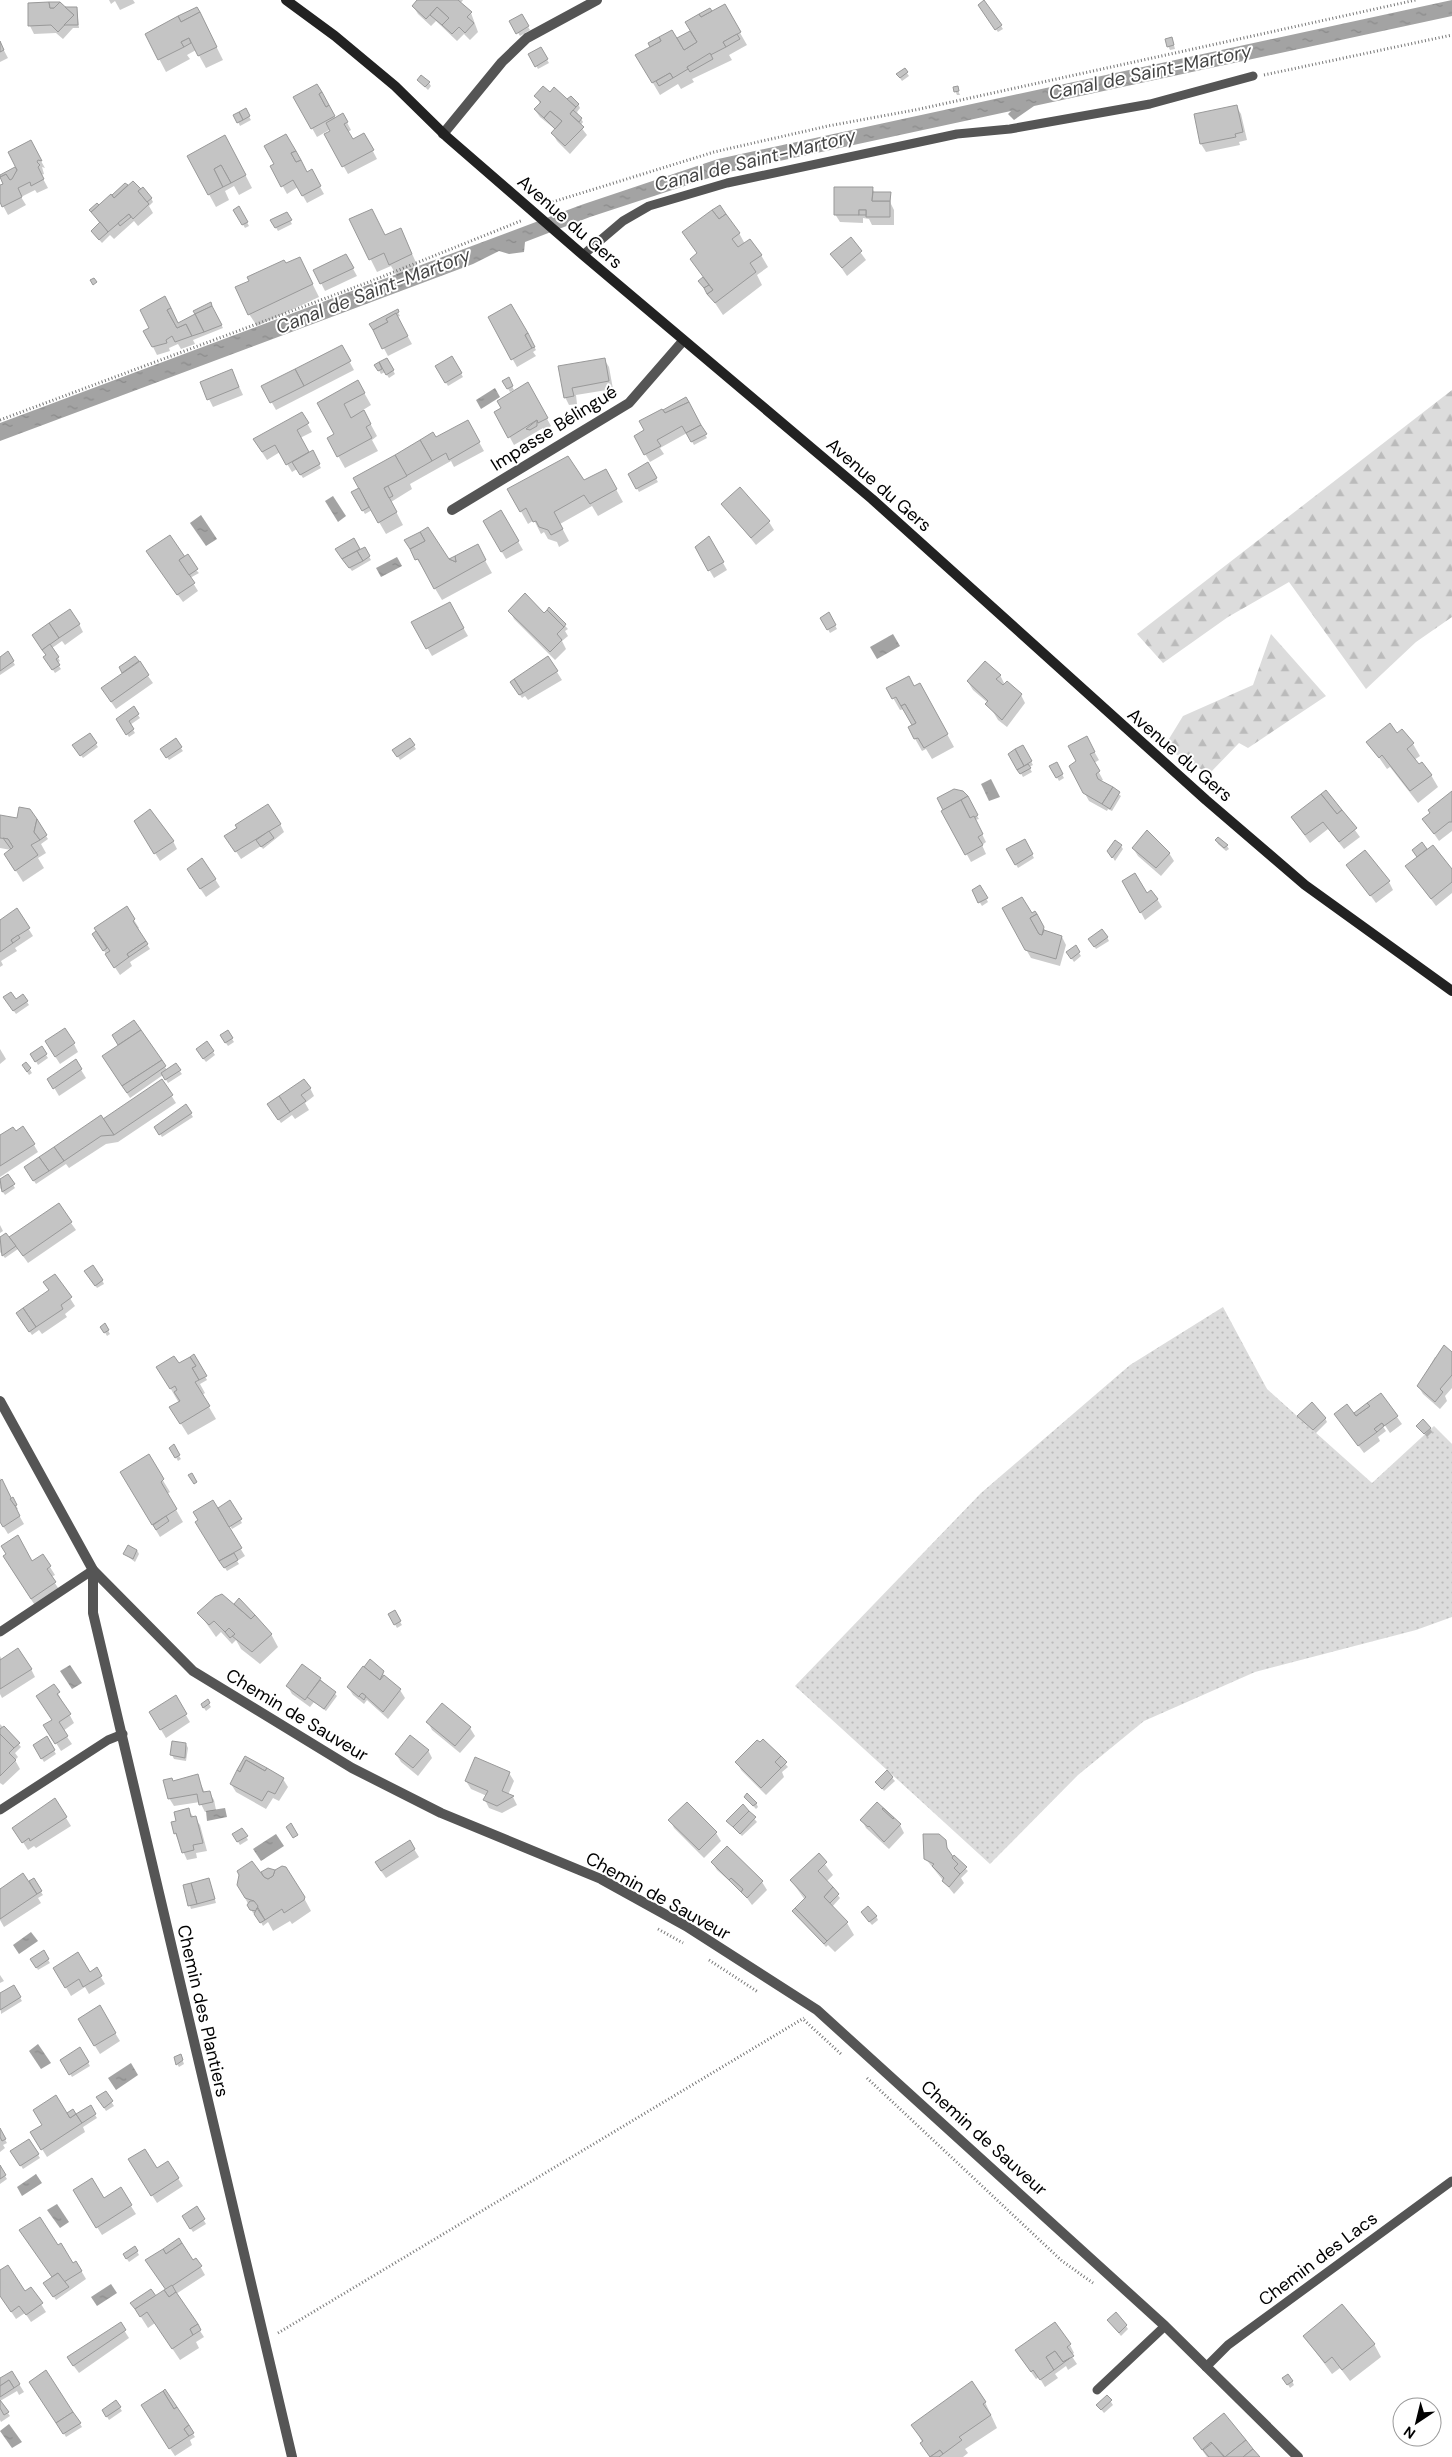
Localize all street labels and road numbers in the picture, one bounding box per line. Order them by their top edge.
street label: Avenue du Gers [512,170,628,274]
street label: Impasse Bélingué [486,379,622,477]
street label: Avenue du Gers [821,433,937,537]
street label: Avenue du Gers [1122,703,1238,807]
street label: Chemin de Sauveur [221,1663,373,1767]
street label: Chemin de Sauveur [581,1846,735,1946]
street label: Chemin des Plantiers [171,1922,235,2100]
street label: Chemin de Sauveur [916,2075,1052,2201]
street label: Chemin des Lacs [1254,2206,1382,2312]

